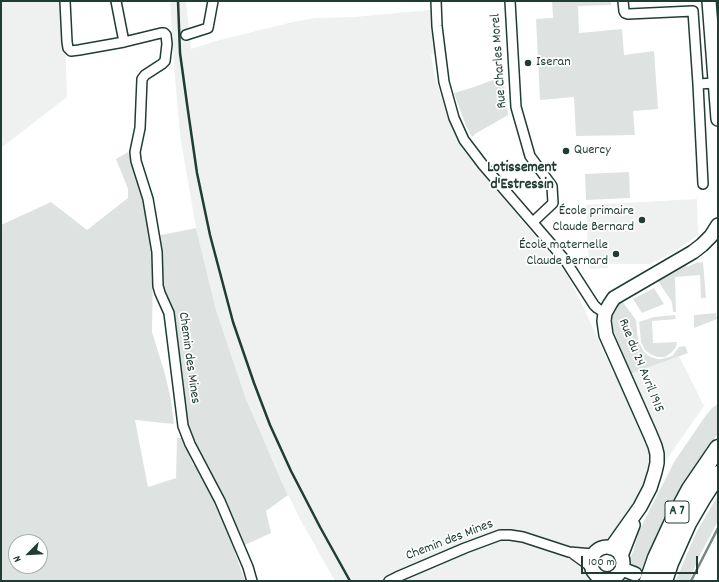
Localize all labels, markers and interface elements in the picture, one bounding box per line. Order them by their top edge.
street label: Rue Charles Morel [488,13,512,109]
place label: Iseran [536,55,571,71]
marker: Iseran [523,58,533,68]
place label: Quercy [574,143,611,159]
marker: Quercy [561,146,571,156]
district label: Lotissement d'Estressin [487,160,557,195]
place label: École primaire Claude Bernard [552,204,634,236]
marker: École primaire Claude Bernard [637,215,647,225]
place label: École maternelle Claude Bernard [519,238,608,270]
marker: École maternelle Claude Bernard [611,249,621,259]
street label: Chemin des Mines [173,311,203,405]
street label: Rue du 24 Avril 1915 [613,317,667,415]
road number: A 7 [665,501,689,523]
street label: Chemin des Mines [404,517,496,565]
north arrow [8,534,48,574]
scale bar [583,548,700,574]
text: N [10,553,26,564]
text: 100 m [588,554,615,571]

